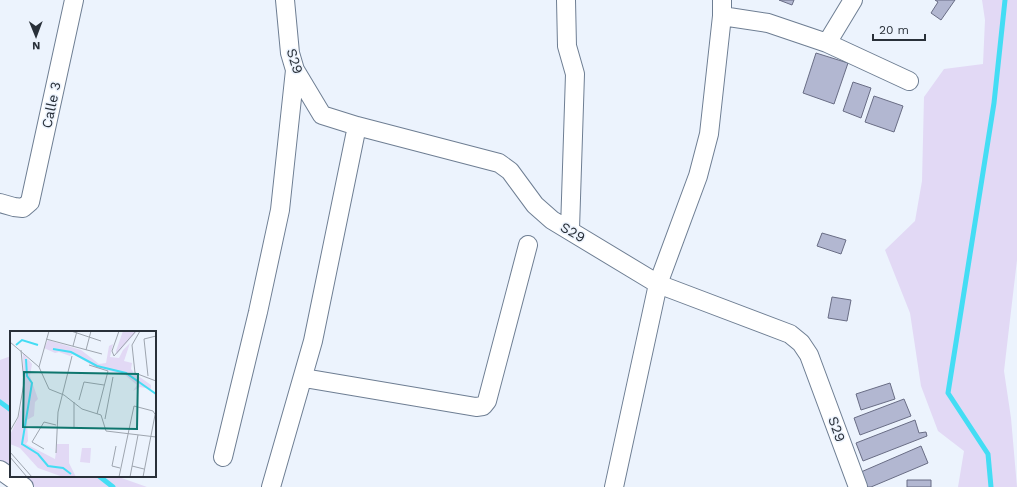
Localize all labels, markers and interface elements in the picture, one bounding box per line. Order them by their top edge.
north arrow [16,16,56,56]
scale bar [873,16,925,42]
text: 20 m [879,23,909,37]
text: N [32,39,40,52]
street label: S29 [284,46,306,76]
street label: Calle 3 [38,80,64,130]
street label: S29 [558,219,588,245]
inset map [10,331,156,477]
street label: S29 [825,414,849,444]

